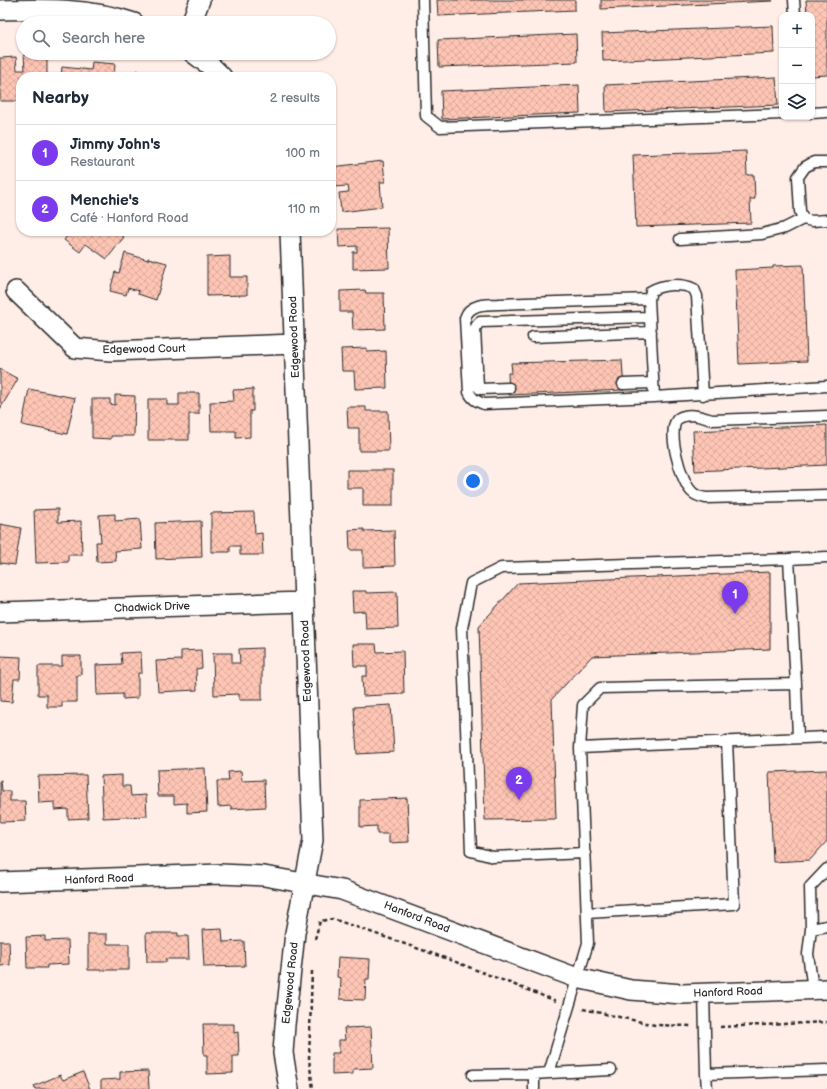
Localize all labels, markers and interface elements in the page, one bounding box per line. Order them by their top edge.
map controls [779,12,815,120]
button: + [779,12,815,48]
search box [16,16,336,60]
icon: search [30,27,52,49]
text: Search here [62,29,145,48]
button: − [779,48,815,84]
button: layers [779,84,815,120]
text: Nearby [32,88,89,108]
text: 2 results [270,90,320,106]
text: Jimmy John's [70,135,160,154]
text: 1 [42,145,48,161]
text: 100 m [285,145,320,161]
text: Restaurant [70,154,135,170]
text: Menchie's [70,191,139,210]
text: 2 [41,201,49,217]
text: 110 m [288,201,320,217]
text: Café · Hanford Road [70,210,188,226]
street label: Edgewood Road [286,296,302,378]
street label: Edgewood Court [102,342,186,356]
your location [463,471,483,491]
pin: 1 [722,581,748,614]
street label: Chadwick Drive [114,599,191,615]
street label: Edgewood Road [298,620,314,702]
pin: 2 [506,767,532,800]
street label: Hanford Road [64,871,134,887]
street label: Hanford Road [382,898,452,936]
street label: Edgewood Road [279,941,301,1025]
street label: Hanford Road [693,984,763,1000]

